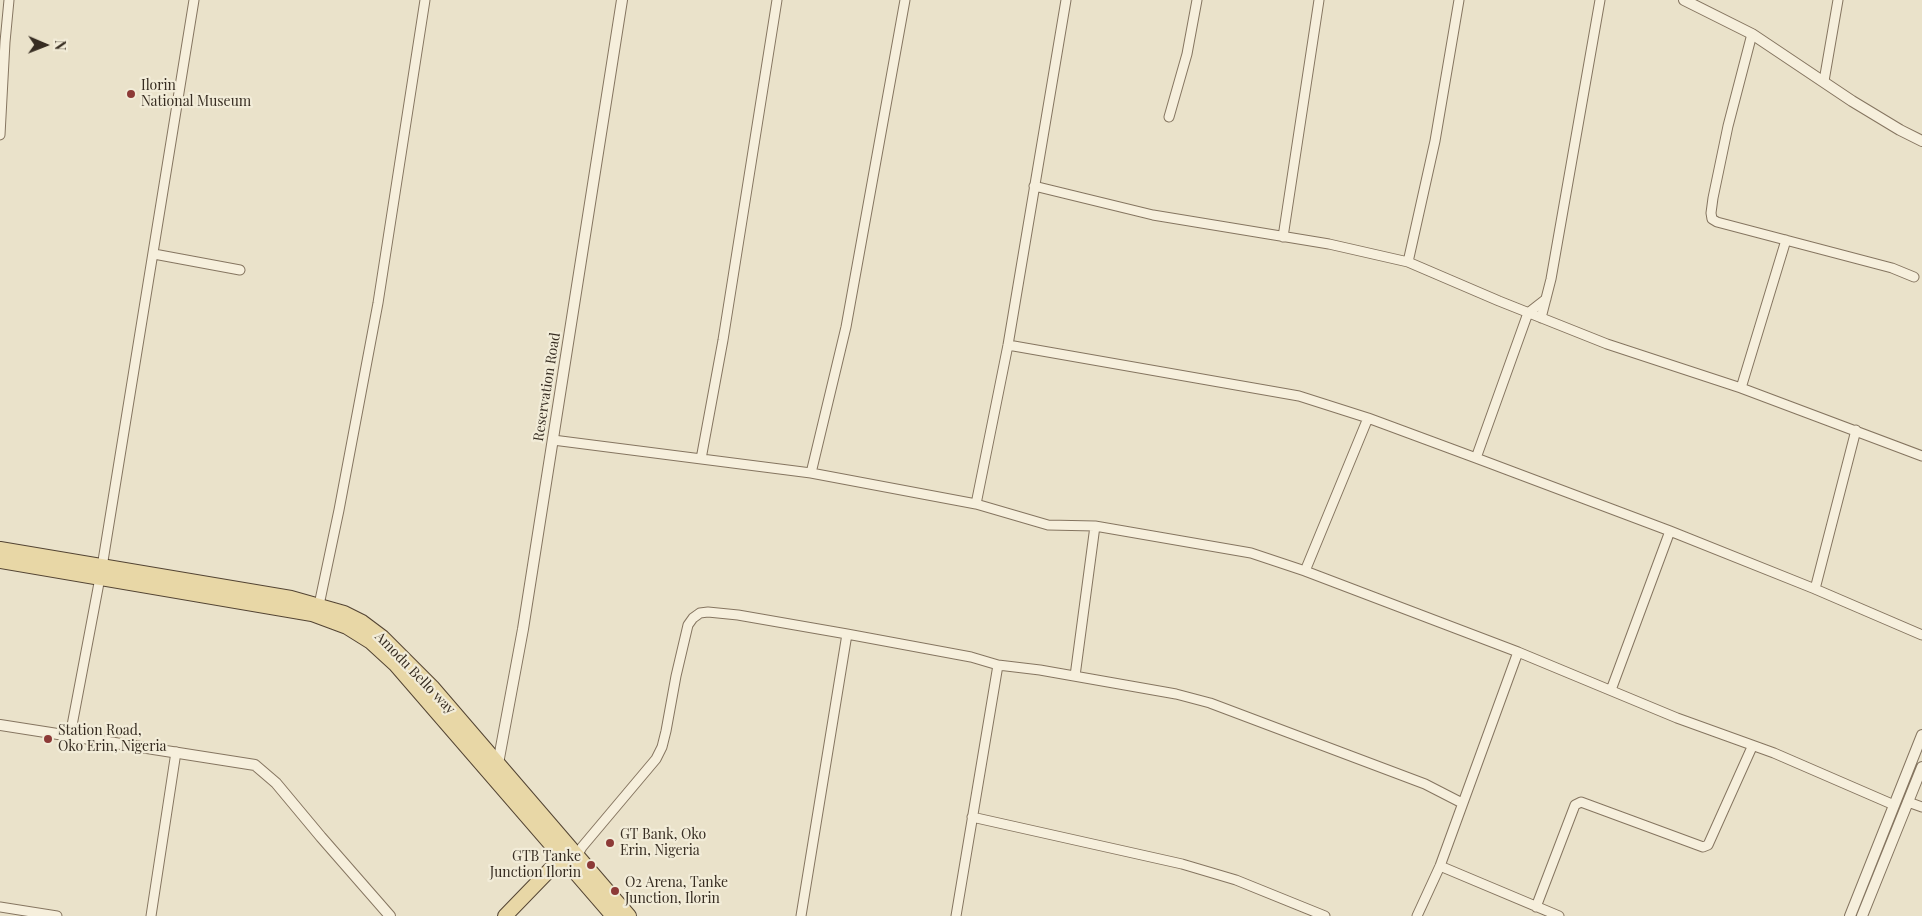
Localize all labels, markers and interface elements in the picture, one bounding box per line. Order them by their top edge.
north arrow [20,20,70,70]
text: N [51,40,70,50]
place label: Ilorin National Museum [141,78,251,110]
marker: Ilorin National Museum [125,88,137,100]
street label: Reservation Road [530,331,564,443]
street label: Amodu Bello way [371,628,459,718]
place label: Station Road, Oko Erin, Nigeria [58,723,166,756]
marker: Station Road, Oko Erin, Nigeria [42,733,54,745]
place label: GT Bank, Oko Erin, Nigeria [620,827,706,860]
marker: GT Bank, Oko Erin, Nigeria [604,837,616,849]
place label: GTB Tanke Junction Ilorin [490,849,581,882]
marker: GTB Tanke Junction Ilorin [585,859,597,871]
place label: O2 Arena, Tanke Junction, Ilorin [625,875,728,908]
marker: O2 Arena, Tanke Junction, Ilorin [609,885,621,897]

